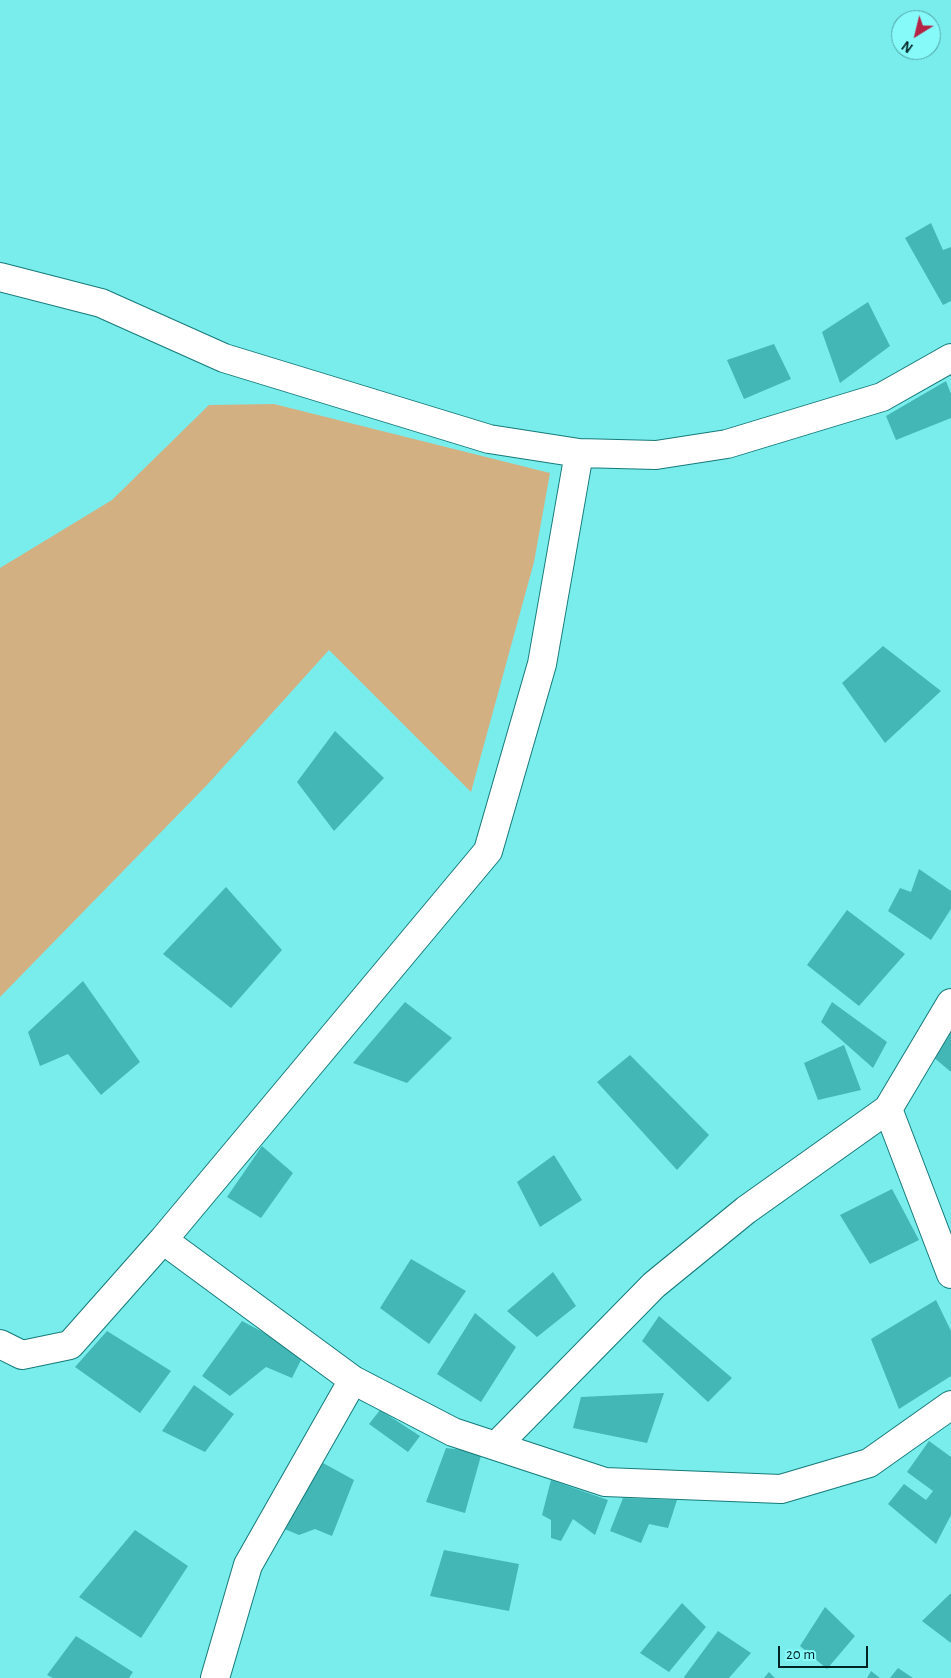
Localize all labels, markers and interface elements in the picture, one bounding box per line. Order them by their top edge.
north arrow [891,10,941,60]
text: N [900,38,916,55]
scale bar [781,1636,871,1668]
text: 20 m [786,1647,815,1662]

